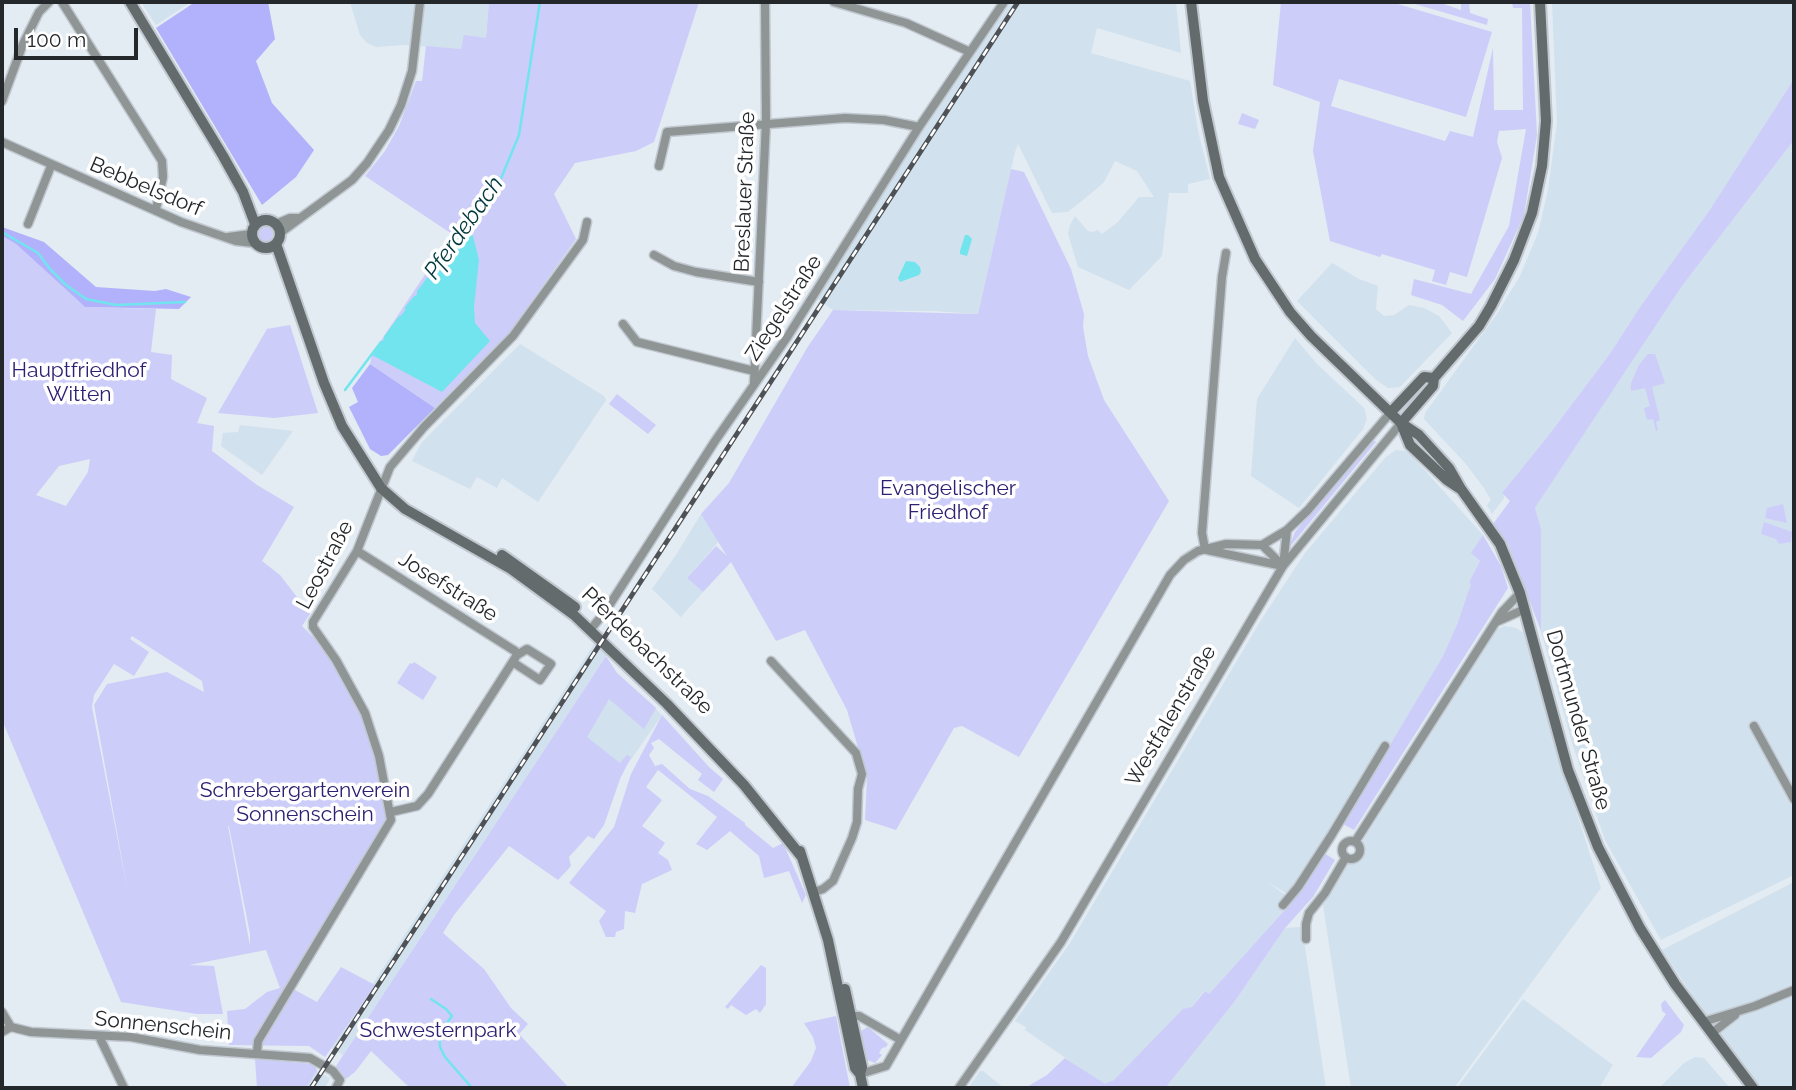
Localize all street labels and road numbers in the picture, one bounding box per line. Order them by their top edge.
street label: Breslauer Straße [730,111,760,273]
street label: Bebbelsdorf [86,152,206,222]
street label: Ziegelstraße [740,250,828,366]
street label: Leostraße [291,516,359,614]
street label: Josefstraße [394,547,502,627]
street label: Pferdebachstraße [576,582,718,720]
street label: Dortmunder Straße [1540,627,1616,813]
street label: Westfalenstraße [1120,641,1222,791]
street label: Sonnenschein [93,1006,233,1046]

